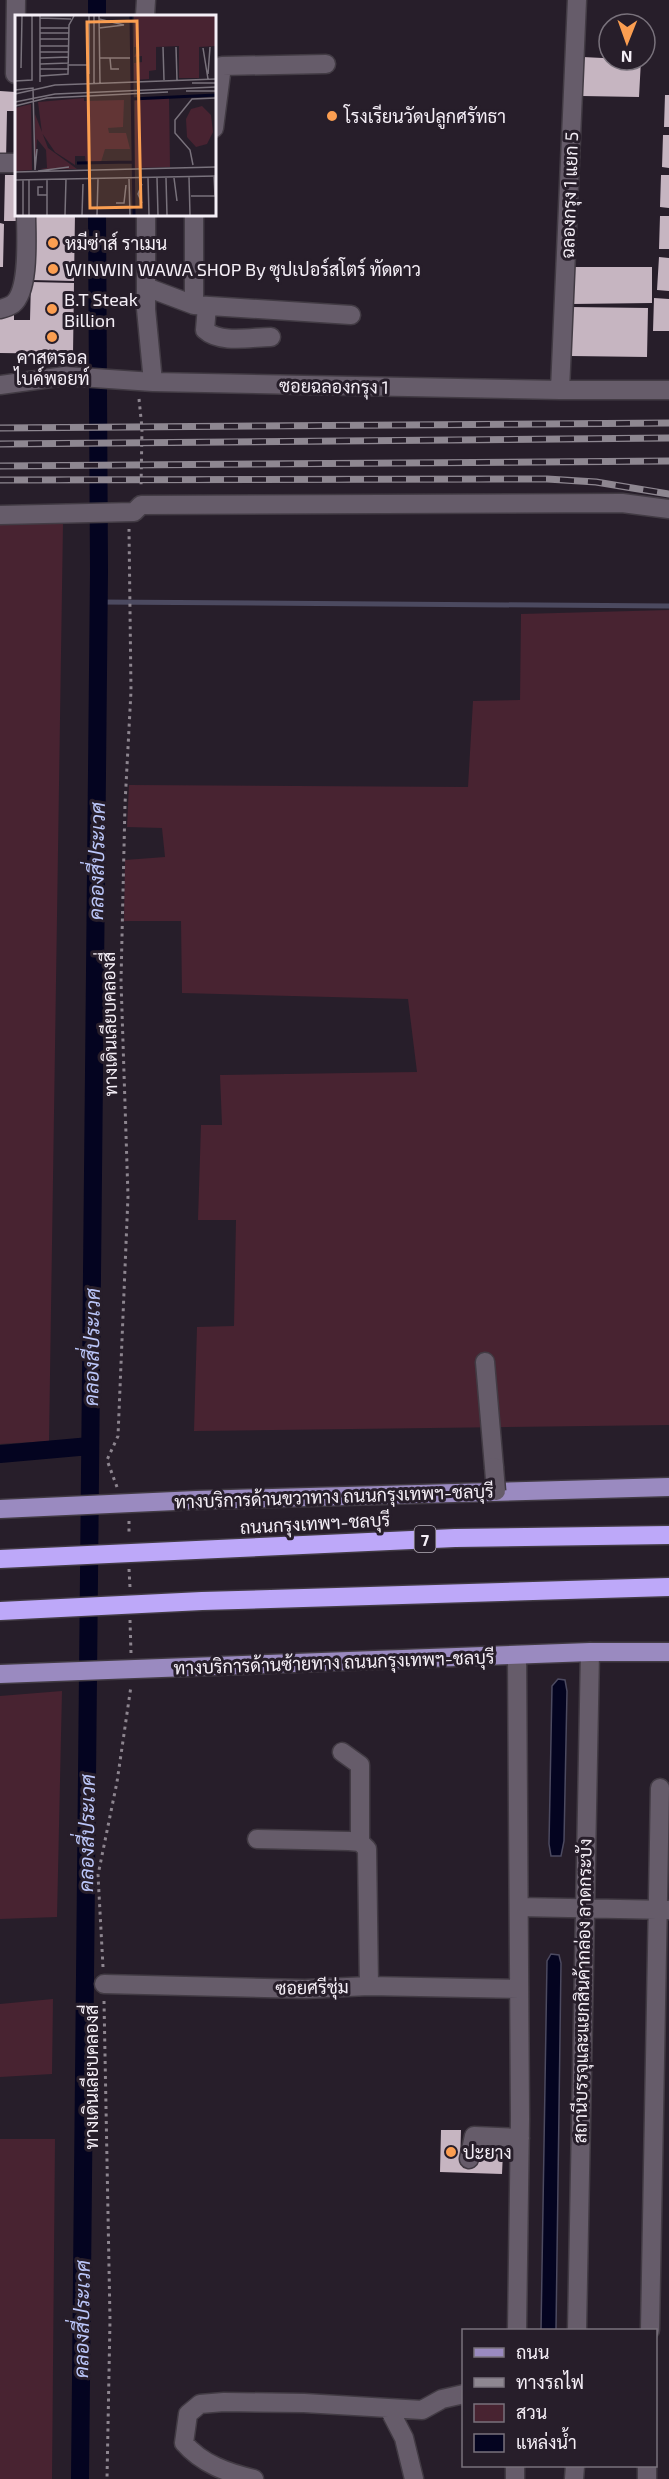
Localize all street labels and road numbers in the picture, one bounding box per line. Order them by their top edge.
street label: ฉลองกรุง 1 แยก 5 [556,131,584,259]
street label: ซอยฉลองกรุง 1 [279,374,389,400]
street label: ทางเดินเลียบคลองสี่ [93,951,121,1097]
street label: ทางบริการด้านขวาทาง ถนนกรุงเทพฯ-ชลบุรี [174,1478,494,1515]
street label: ถนนกรุงเทพฯ-ชลบุรี [239,1507,391,1540]
road number: 7 [414,1526,436,1552]
street label: ทางบริการด้านซ้ายทาง ถนนกรุงเทพฯ-ชลบุรี [173,1644,495,1681]
street label: สถานีบรรจุและแยกสินค้ากล่อง ลาดกระบัง [567,1838,598,2144]
street label: ซอยศรีชุ่ม [275,1974,349,2001]
street label: ทางเดินเลียบคลองสี่ [76,2005,102,2149]

